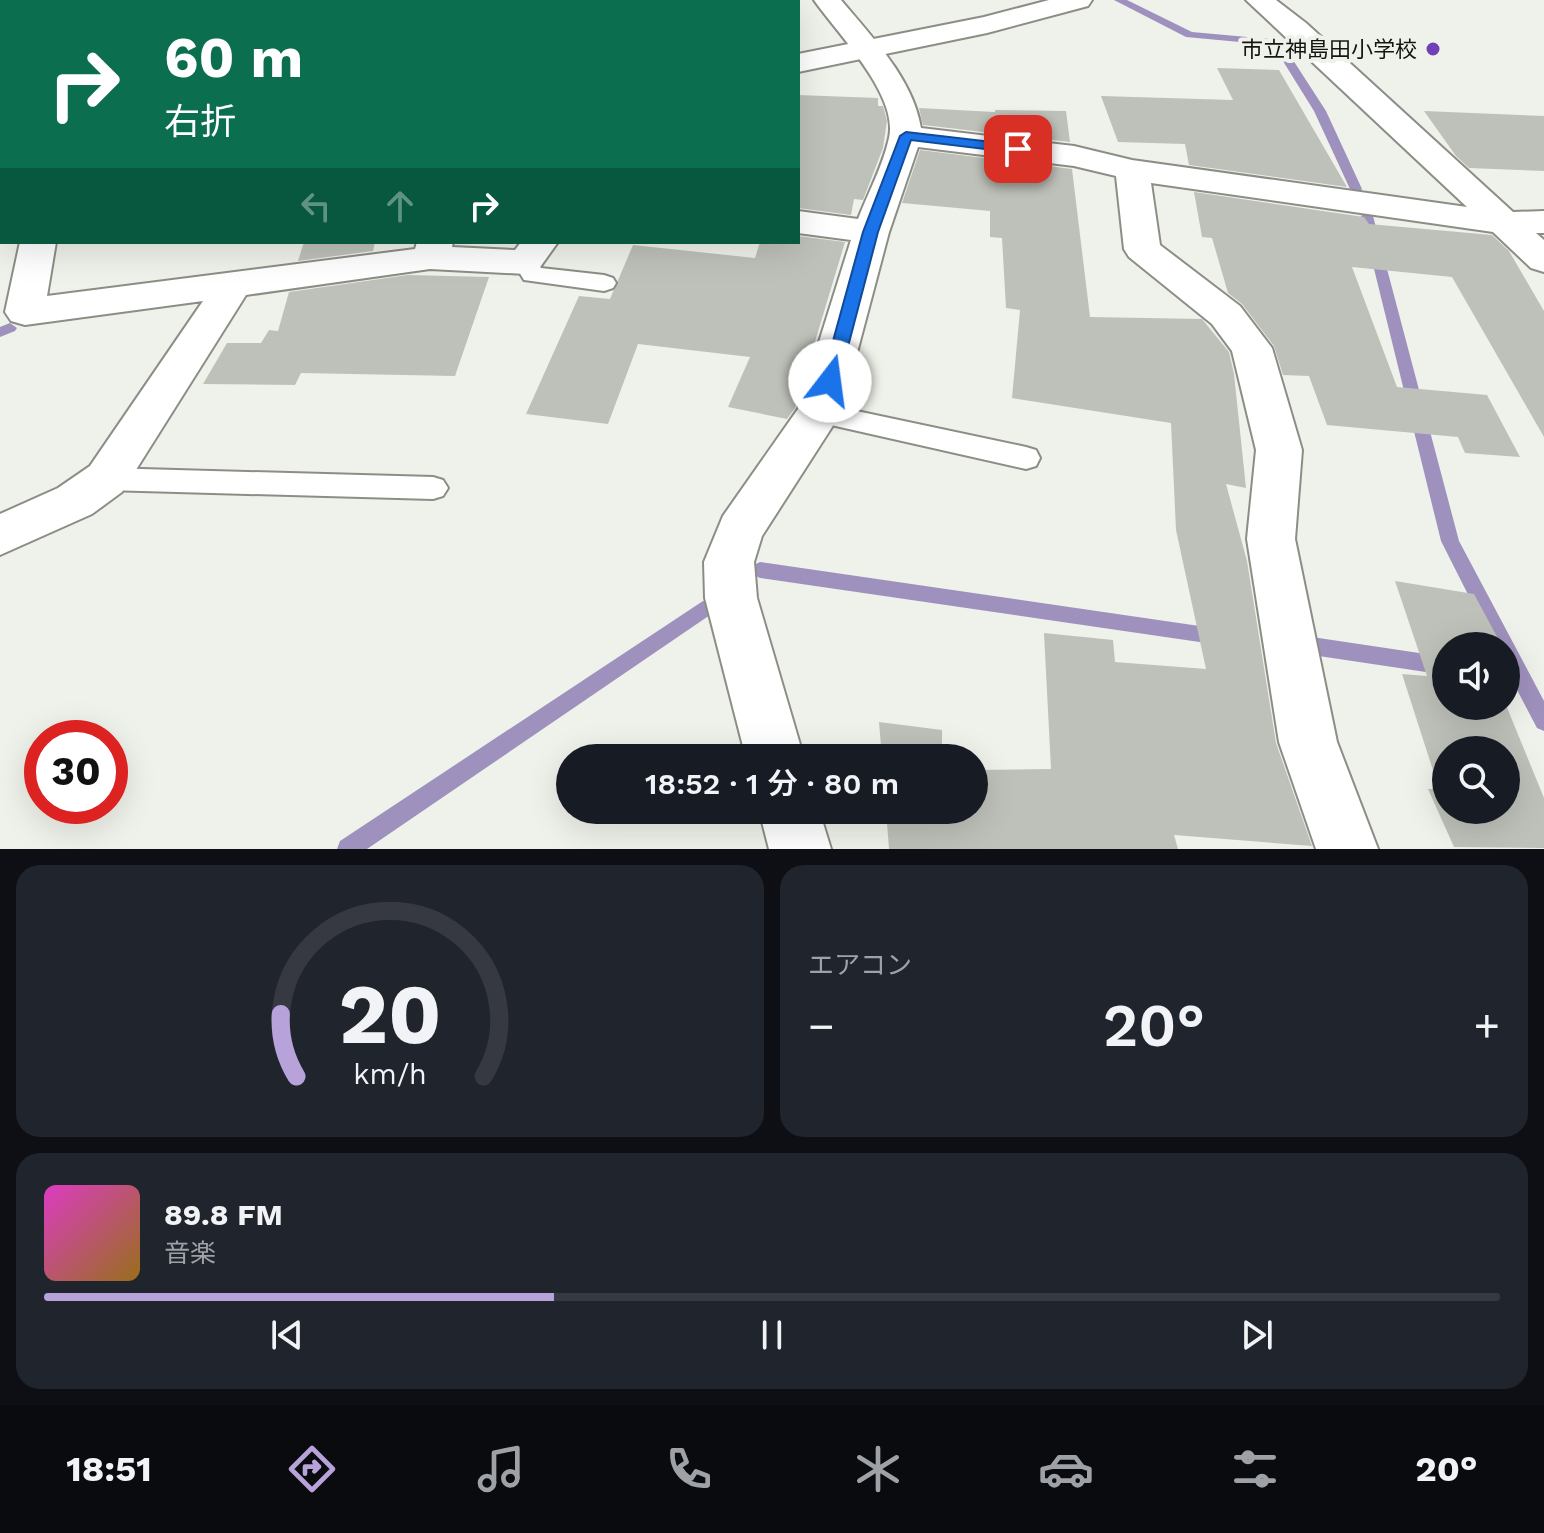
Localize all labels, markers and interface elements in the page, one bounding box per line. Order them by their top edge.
text: 60 m [164,25,303,91]
icon: right [32,32,136,136]
place label: 市立神島田小学校 [1241,37,1417,62]
marker: 市立神島田小学校 [1424,40,1442,58]
text: 右折 [164,101,236,143]
pin [984,115,1052,183]
icon: arrive [996,127,1040,171]
icon: left [294,184,338,228]
icon: ahead [378,184,422,228]
icon: right [462,184,506,228]
position arrow [788,339,872,423]
map controls [1432,632,1520,824]
button: sound [1432,632,1520,720]
speed limit sign: 30 [24,720,128,824]
button: search [1432,736,1520,824]
text: 18:52 · 1 分 · 80 m [645,766,899,801]
text: エアコン [808,950,912,980]
text: 20 [338,966,442,1063]
text: 20° [1103,990,1205,1061]
text: − [808,1000,835,1052]
text: + [1473,1000,1500,1052]
text: km/h [353,1057,427,1091]
text: 89.8 FM [164,1197,283,1232]
text: 音楽 [164,1238,216,1268]
icon: previous [265,1313,309,1357]
icon: pause [750,1313,794,1357]
icon: next [1235,1313,1279,1357]
icon: directions [284,1441,340,1497]
icon: music [473,1441,529,1497]
icon: phone [661,1441,717,1497]
icon: climate [850,1441,906,1497]
icon: car [1038,1441,1094,1497]
icon: filters [1227,1441,1283,1497]
text: 18:51 [66,1448,152,1490]
text: 20° [1415,1448,1478,1490]

